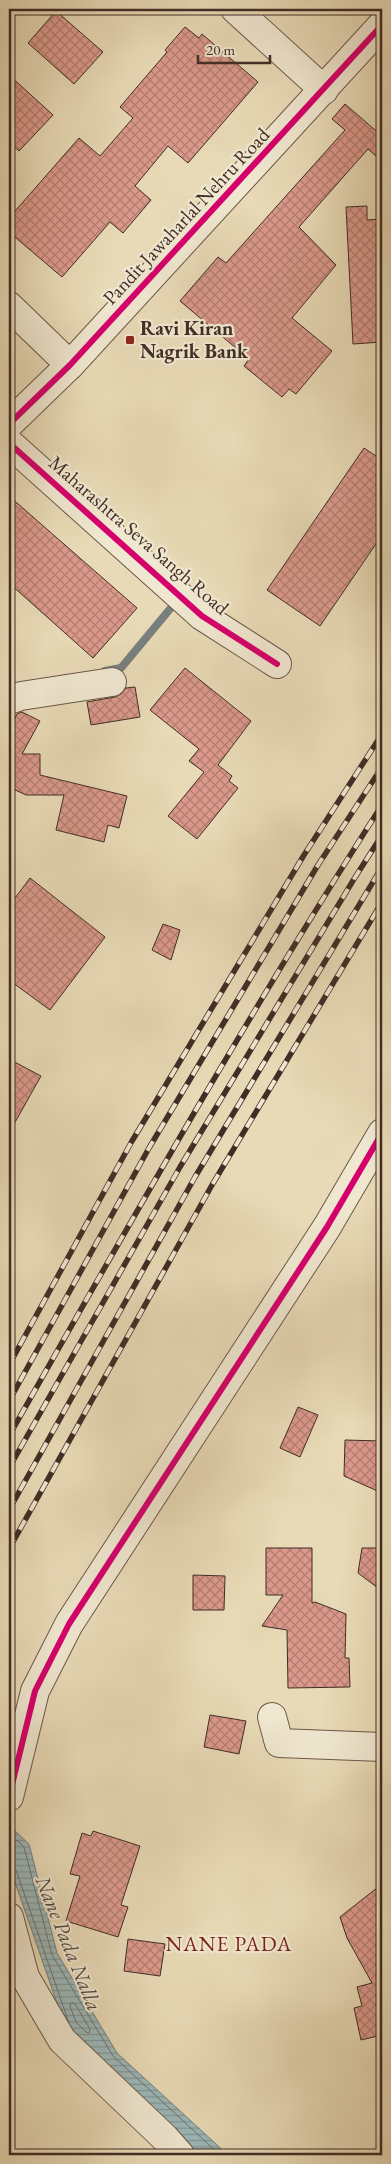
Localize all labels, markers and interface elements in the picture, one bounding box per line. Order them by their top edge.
scale bar [198,32,271,64]
text: 20 m [206,40,235,59]
street label: Pandit Jawaharlal Nehru Road [97,121,276,310]
place label: Ravi Kiran Nagrik Bank [140,315,249,364]
marker: Ravi Kiran Nagrik Bank [124,334,136,346]
street label: Maharashtra Seva Sangh Road [43,450,235,621]
water label: Nane Pada Nalla [29,1871,108,2014]
district label: NANE PADA [166,1930,292,1957]

